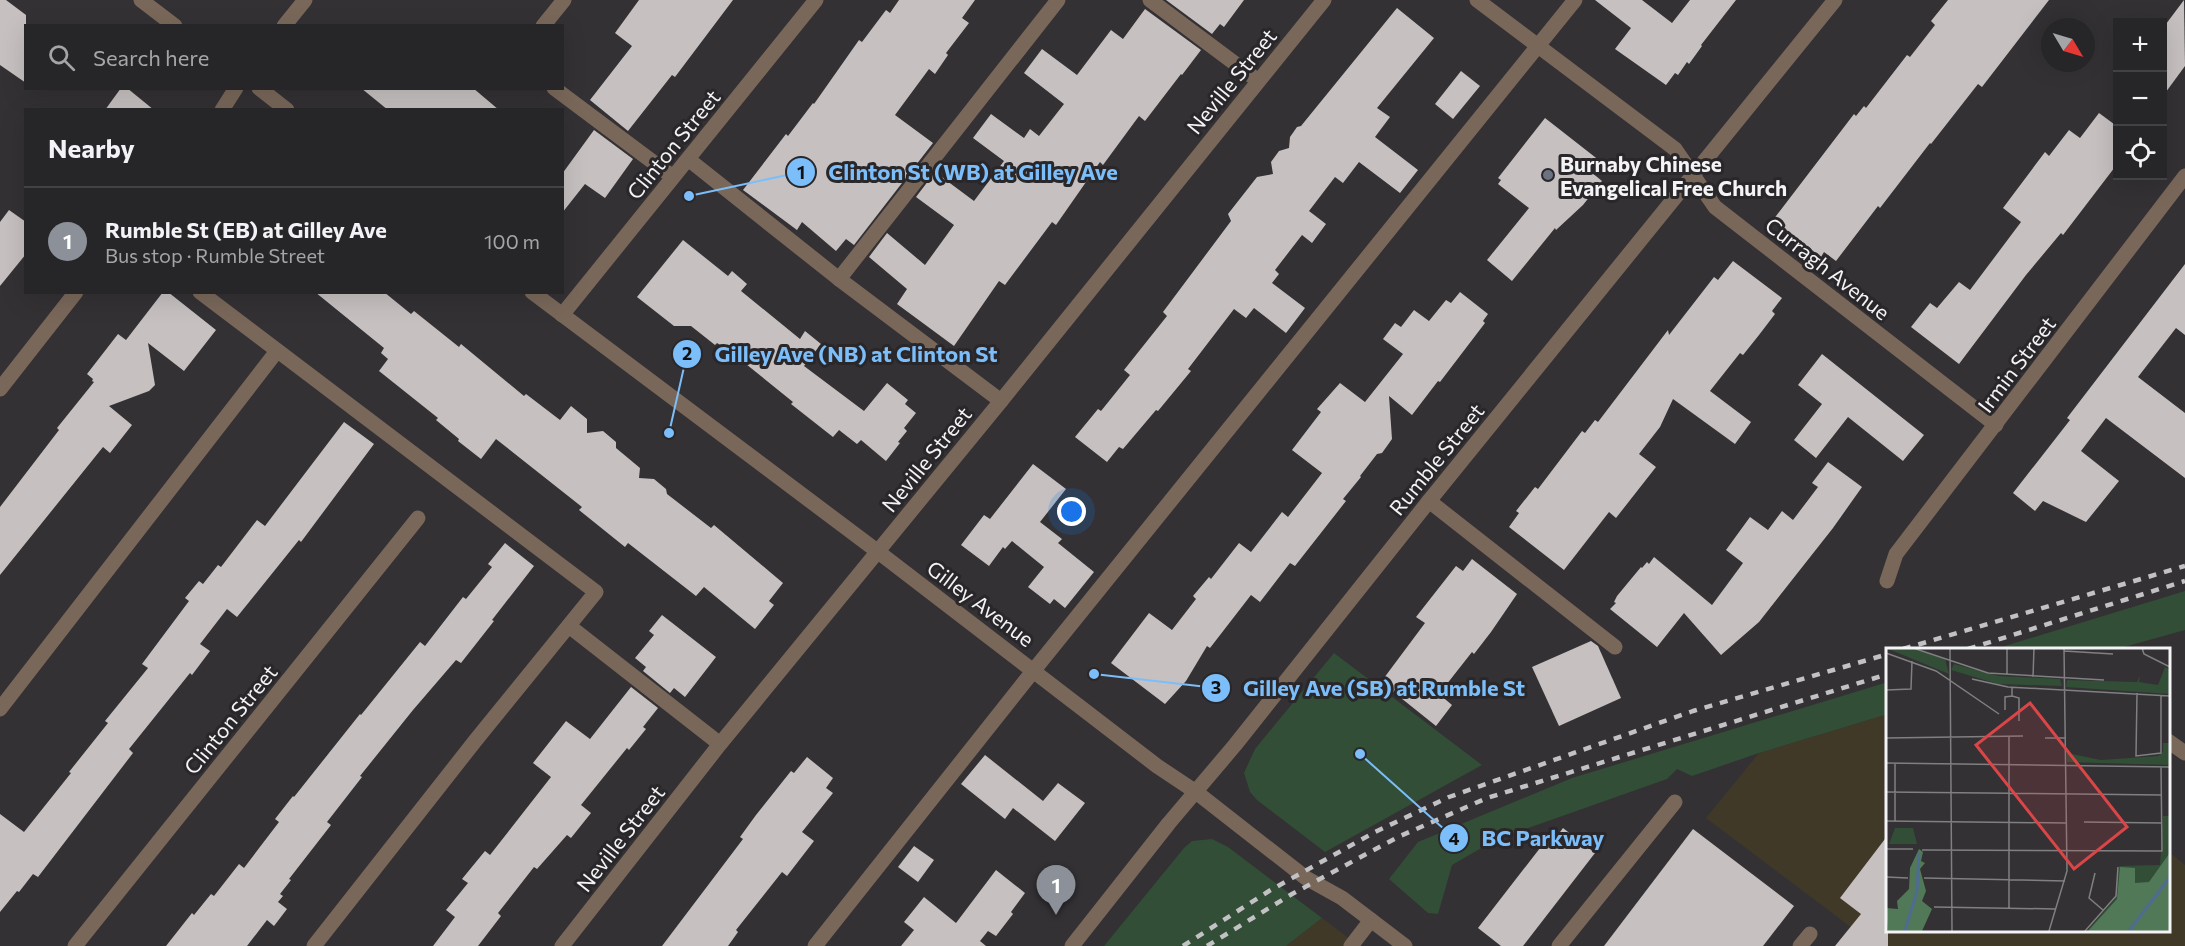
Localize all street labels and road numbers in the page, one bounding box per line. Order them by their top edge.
street label: Neville Street [1181,23,1281,139]
street label: Clinton Street [621,84,725,204]
street label: Curragh Avenue [1761,212,1895,324]
street label: Irmin Street [1972,311,2060,417]
street label: Rumble Street [1383,398,1489,520]
street label: Neville Street [876,401,976,517]
street label: Gilley Avenue [923,555,1039,651]
street label: Clinton Street [178,659,282,779]
street label: Neville Street [571,780,669,896]

